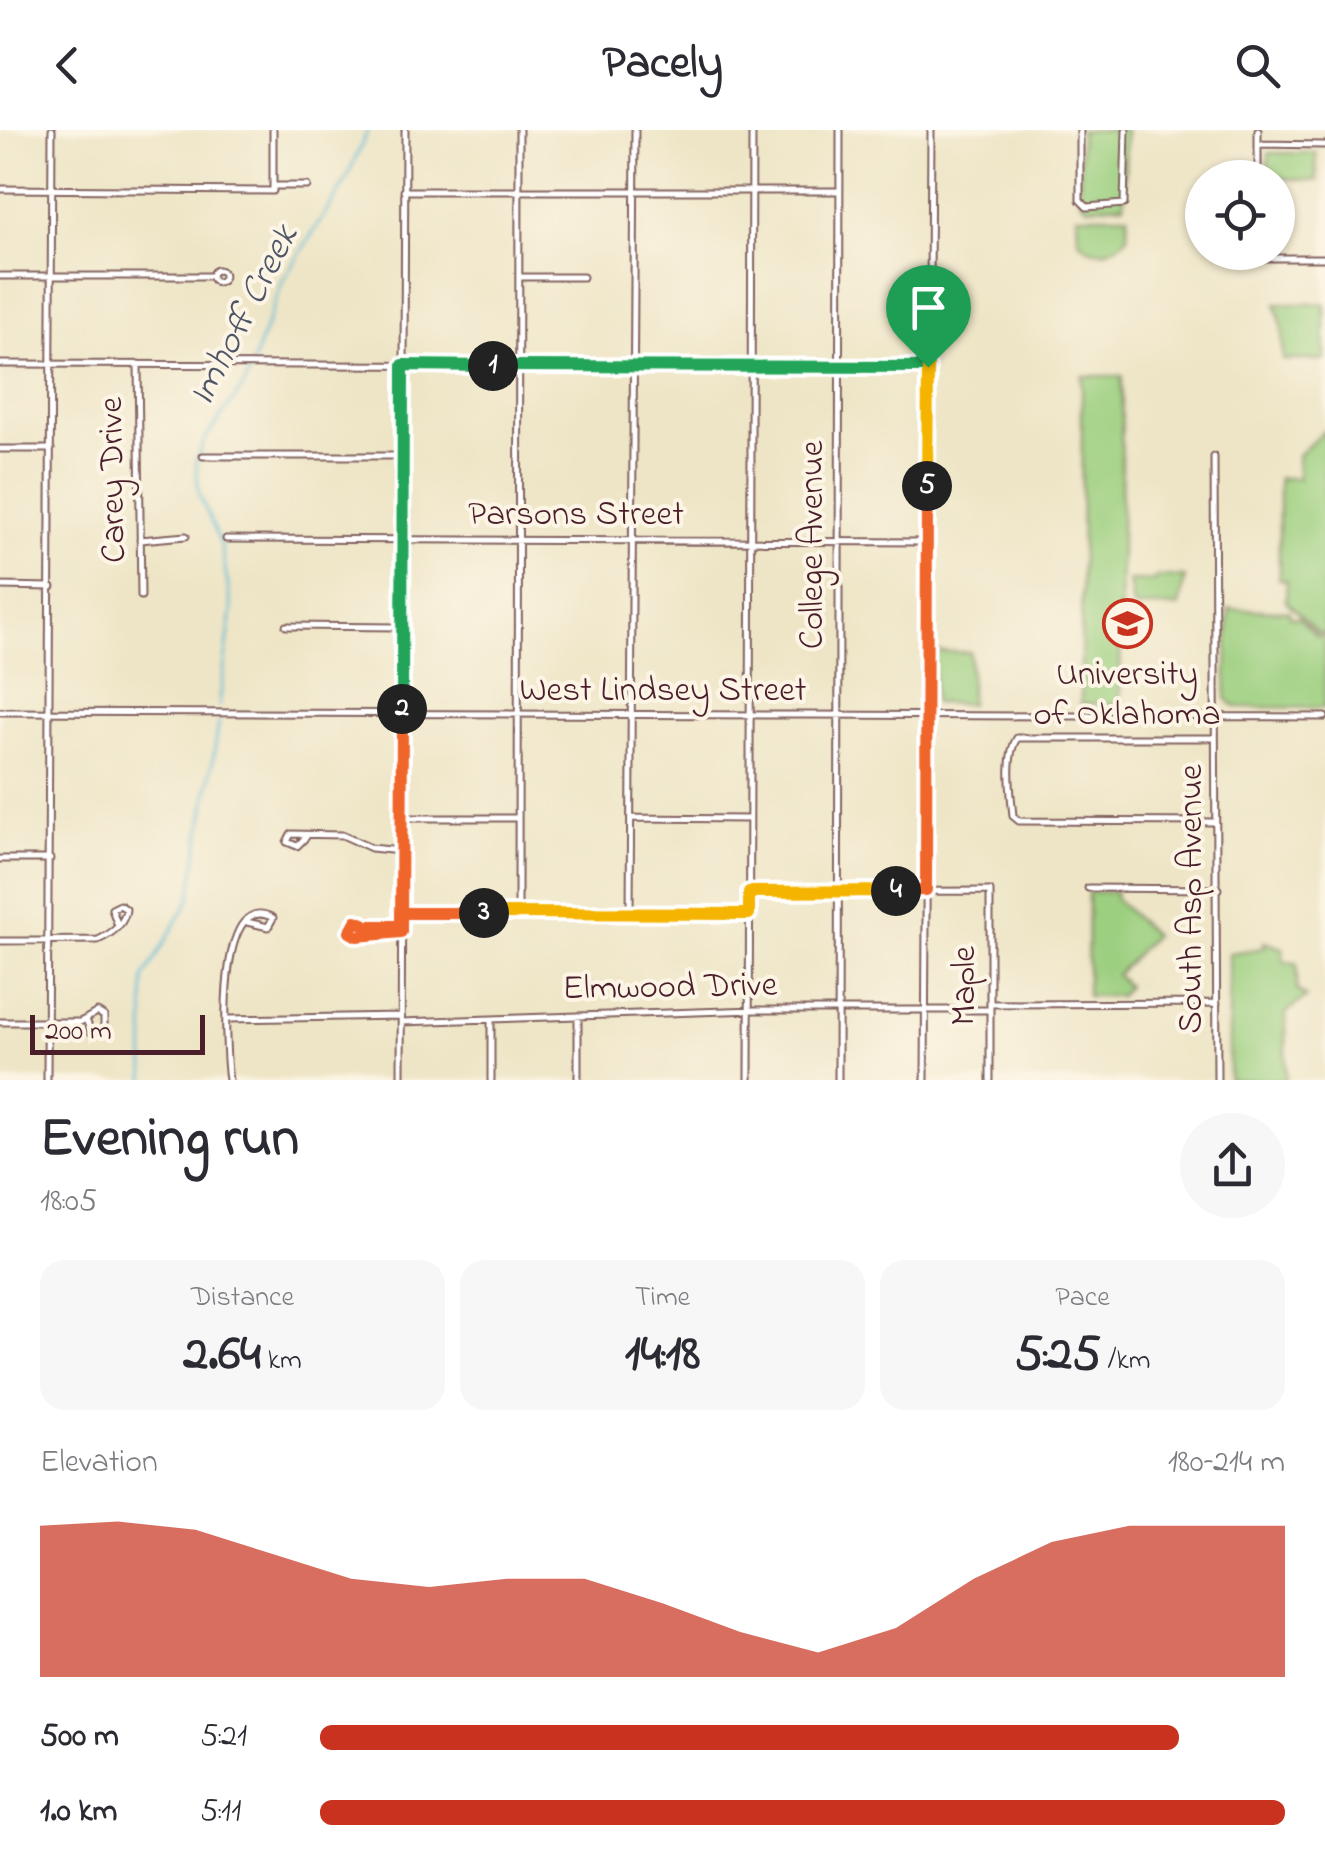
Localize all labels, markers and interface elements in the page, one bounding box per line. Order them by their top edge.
text: Pacely [602,32,723,98]
icon: back [40,38,95,93]
icon: search [1230,38,1285,93]
map controls [1185,160,1295,270]
button: locate [1185,160,1295,270]
water label: Imhoff Creek [175,215,315,416]
pin [886,265,971,368]
icon: arrive [901,280,956,335]
pin: 1 [468,341,518,391]
text: 1 [489,345,497,386]
street label: Carey Drive [87,396,141,563]
street label: College Avenue [788,440,839,649]
pin: 5 [902,461,952,511]
text: 5 [919,465,935,506]
street label: Parsons Street [468,490,684,541]
school or university icon: University of Oklahoma [1101,597,1153,649]
place label: University of Oklahoma [1033,650,1221,741]
street label: West Lindsey Street [519,666,807,717]
pin: 2 [377,684,427,734]
text: 2 [395,688,409,729]
street label: South Asp Avenue [1167,764,1218,1034]
pin: 4 [871,866,921,916]
text: 4 [890,870,902,911]
pin: 3 [459,888,509,938]
text: 3 [478,892,490,933]
street label: Maple [940,946,991,1026]
street label: Elmwood Drive [562,961,778,1015]
scale bar [30,1010,205,1054]
text: 200 m [45,1012,112,1053]
text: Evening run [40,1101,299,1181]
button: share [1180,1113,1285,1218]
text: 18:05 [40,1179,97,1226]
text: Distance [191,1278,294,1319]
text: Time [635,1278,690,1319]
text: Pace [1055,1278,1110,1319]
text: 2.64 [183,1319,261,1392]
text: 14:18 [625,1319,700,1392]
text: 5:25 [1015,1319,1101,1392]
text: km [261,1341,302,1382]
text: /km [1101,1341,1151,1382]
text: Elevation [40,1440,158,1487]
text: 180–214 m [1168,1440,1285,1487]
text: 500 m [40,1714,119,1761]
text: 5:21 [200,1714,247,1761]
text: 1.0 km [40,1789,117,1836]
text: 5:11 [200,1789,241,1836]

